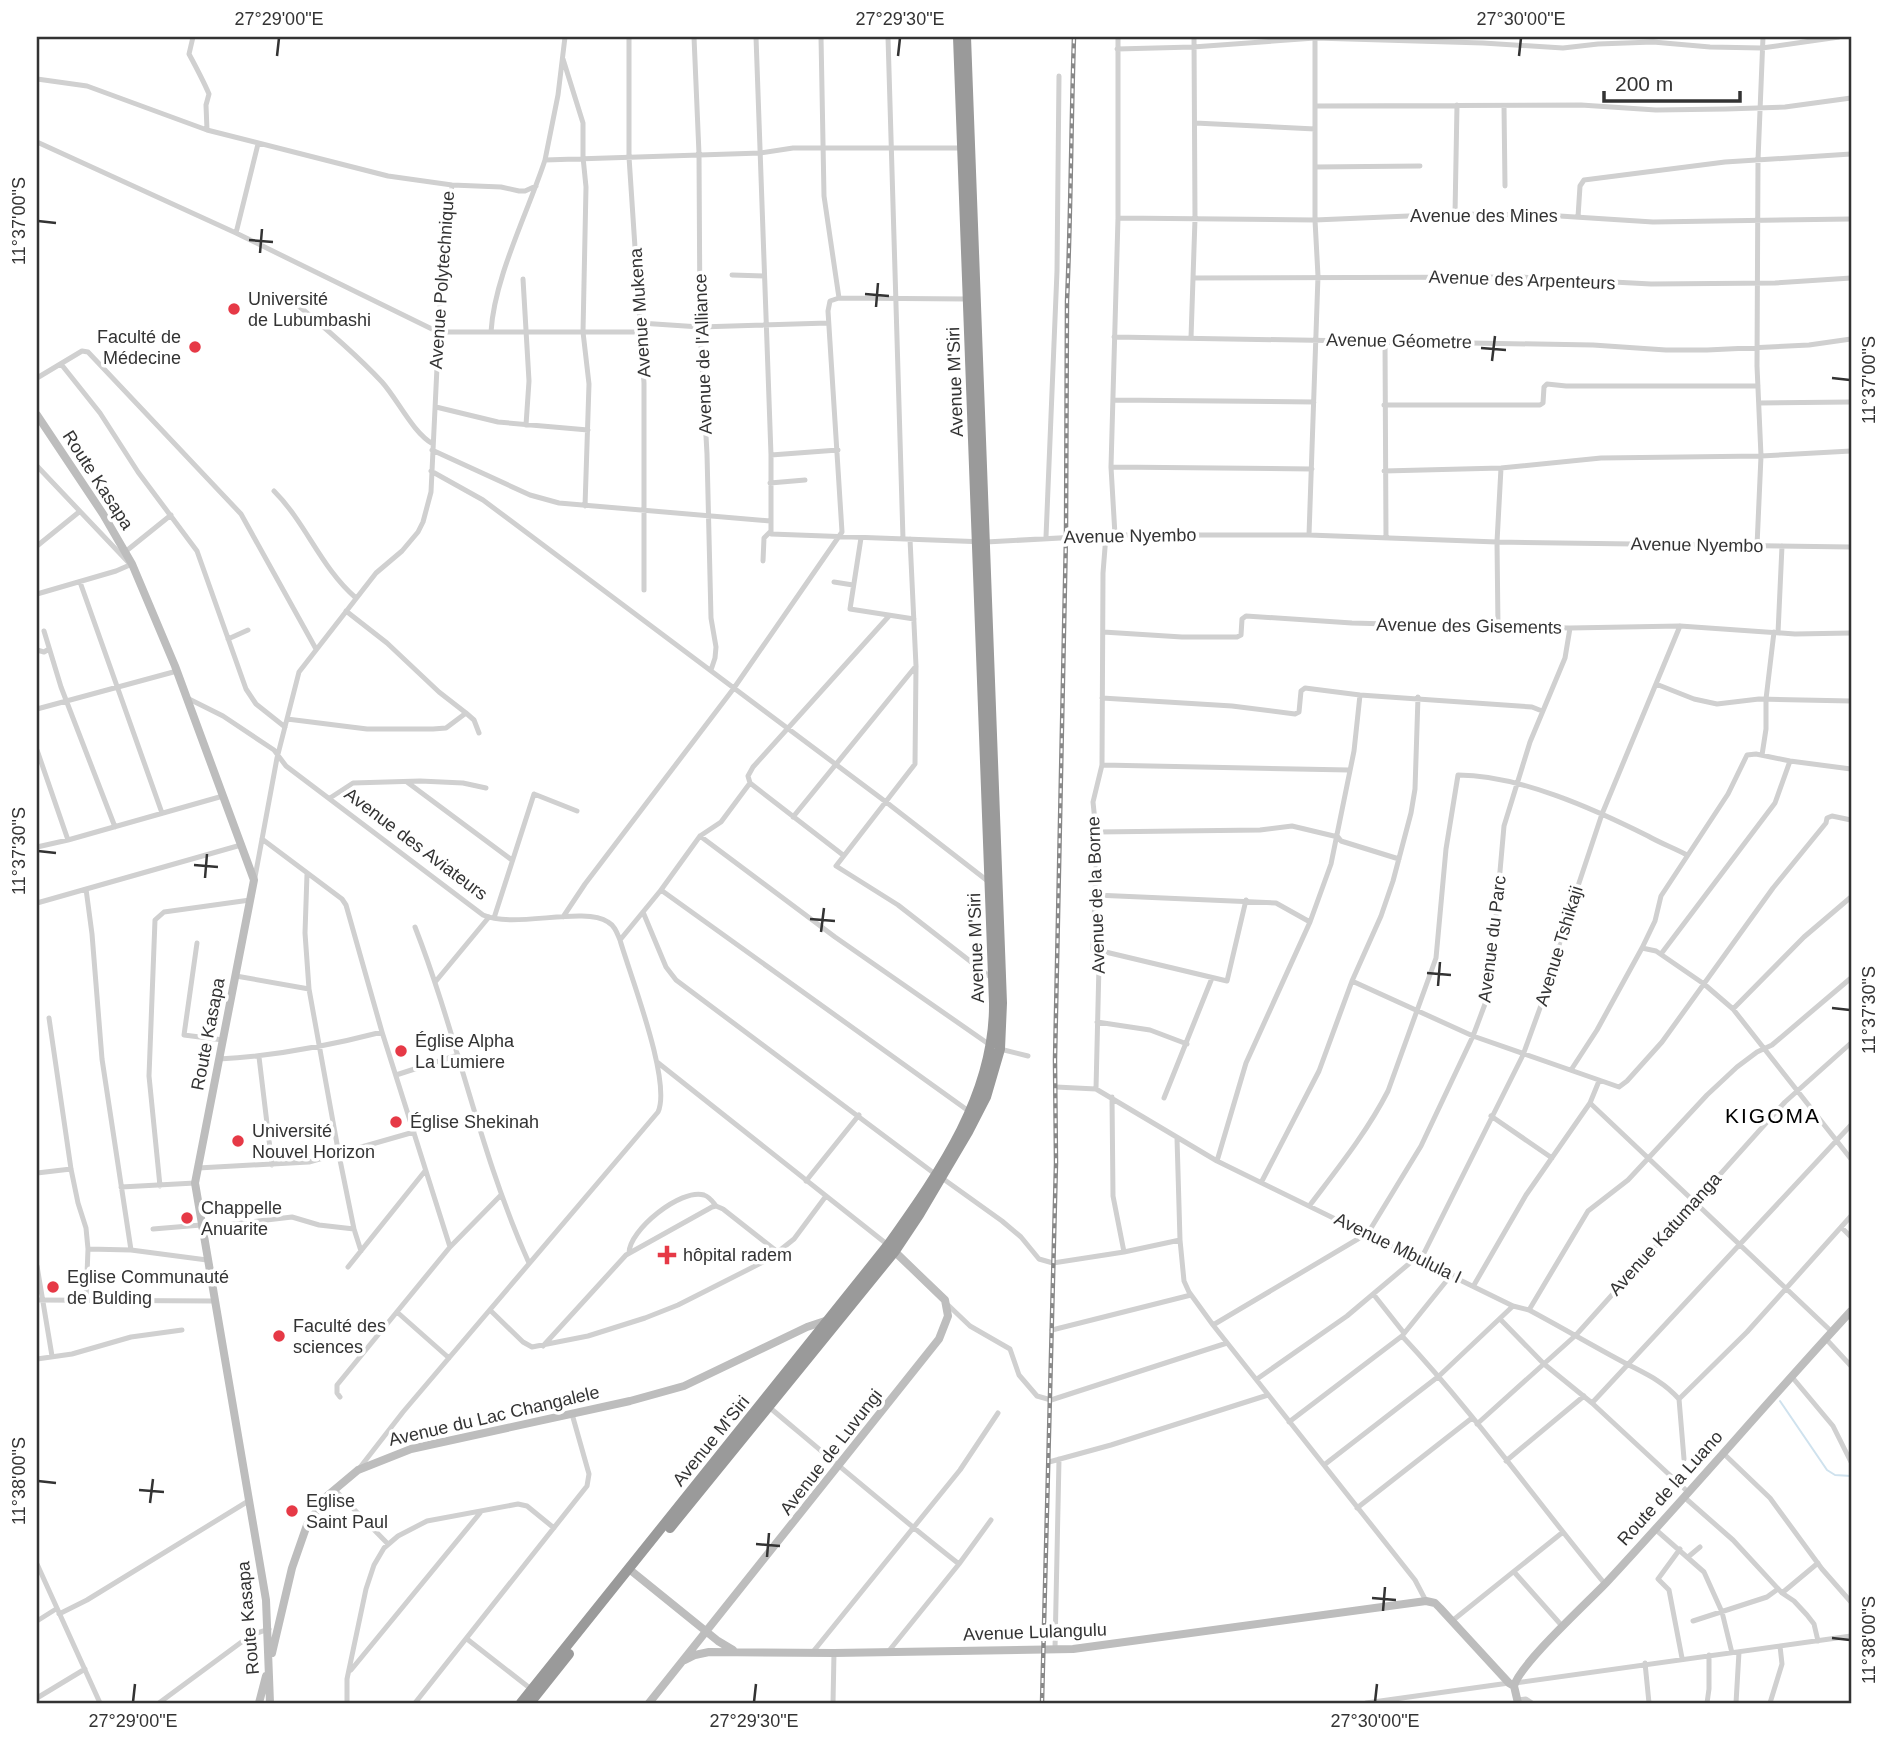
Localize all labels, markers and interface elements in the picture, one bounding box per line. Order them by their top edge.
text: 27°29'00"E [234,9,324,29]
text: 27°29'30"E [855,9,945,29]
text: 27°30'00"E [1476,9,1566,29]
scale bar [1604,60,1741,104]
text: 200 m [1615,72,1673,95]
text: 11°37'00"S [9,177,29,265]
street label: Avenue Polytechnique [426,190,458,370]
street label: Avenue des Mines [1410,206,1558,226]
street label: Avenue Mukena [625,247,655,378]
street label: Avenue des Arpenteurs [1428,267,1616,293]
street label: Avenue de l'Alliance [690,273,716,435]
place label: Université de Lubumbashi [248,289,371,330]
marker: Université de Lubumbashi [226,301,242,317]
place label: Faculté de Médecine [97,327,181,368]
street label: Avenue M'Siri [943,327,967,437]
street label: Avenue Géometre [1326,330,1472,352]
text: 11°37'00"S [1859,336,1879,424]
marker: Faculté de Médecine [187,339,203,355]
street label: Route Kasapa [59,427,138,534]
street label: Avenue Nyembo [1063,525,1197,547]
street label: Avenue Nyembo [1630,534,1764,556]
street label: Avenue des Gisements [1376,614,1562,638]
street label: Avenue des Aviateurs [341,784,491,904]
text: 11°37'30"S [9,807,29,895]
street label: Avenue de la Borne [1083,816,1109,974]
street label: Avenue du Parc [1474,874,1510,1004]
street label: Avenue Tshikaji [1531,884,1587,1008]
street label: Avenue M'Siri [964,893,988,1003]
text: 11°37'30"S [1859,966,1879,1054]
street label: Route Kasapa [187,975,229,1092]
place label: Église Alpha La Lumiere [415,1031,515,1072]
marker: Église Alpha La Lumiere [393,1043,409,1059]
district label: KIGOMA [1725,1104,1821,1127]
place label: Église Shekinah [410,1112,539,1132]
marker: Église Shekinah [388,1114,404,1130]
place label: Université Nouvel Horizon [252,1121,375,1162]
marker: Université Nouvel Horizon [230,1133,246,1149]
street label: Avenue Katumanga [1605,1168,1726,1299]
place label: Chappelle Anuarite [201,1198,282,1239]
street label: Avenue Mbulula I [1331,1209,1465,1287]
marker: Chappelle Anuarite [179,1210,195,1226]
marker: hôpital radem [657,1245,677,1265]
place label: hôpital radem [683,1245,792,1265]
place label: Eglise Communauté de Bulding [67,1267,229,1308]
marker: Eglise Communauté de Bulding [45,1279,61,1295]
place label: Faculté des sciences [293,1316,386,1357]
marker: Faculté des sciences [271,1328,287,1344]
street label: Avenue du Lac Changalele [387,1382,601,1450]
street label: Avenue de Luvungi [776,1385,886,1519]
street label: Avenue M'Siri [669,1392,753,1490]
street label: Route de la Luano [1613,1427,1727,1549]
text: 11°38'00"S [9,1437,29,1525]
place label: Eglise Saint Paul [306,1491,388,1532]
marker: Eglise Saint Paul [284,1503,300,1519]
street label: Route Kasapa [233,1559,263,1676]
text: 11°38'00"S [1859,1596,1879,1684]
street label: Avenue Lulangulu [963,1619,1107,1645]
text: 27°29'00"E [88,1711,178,1731]
text: 27°29'30"E [709,1711,799,1731]
text: 27°30'00"E [1330,1711,1420,1731]

